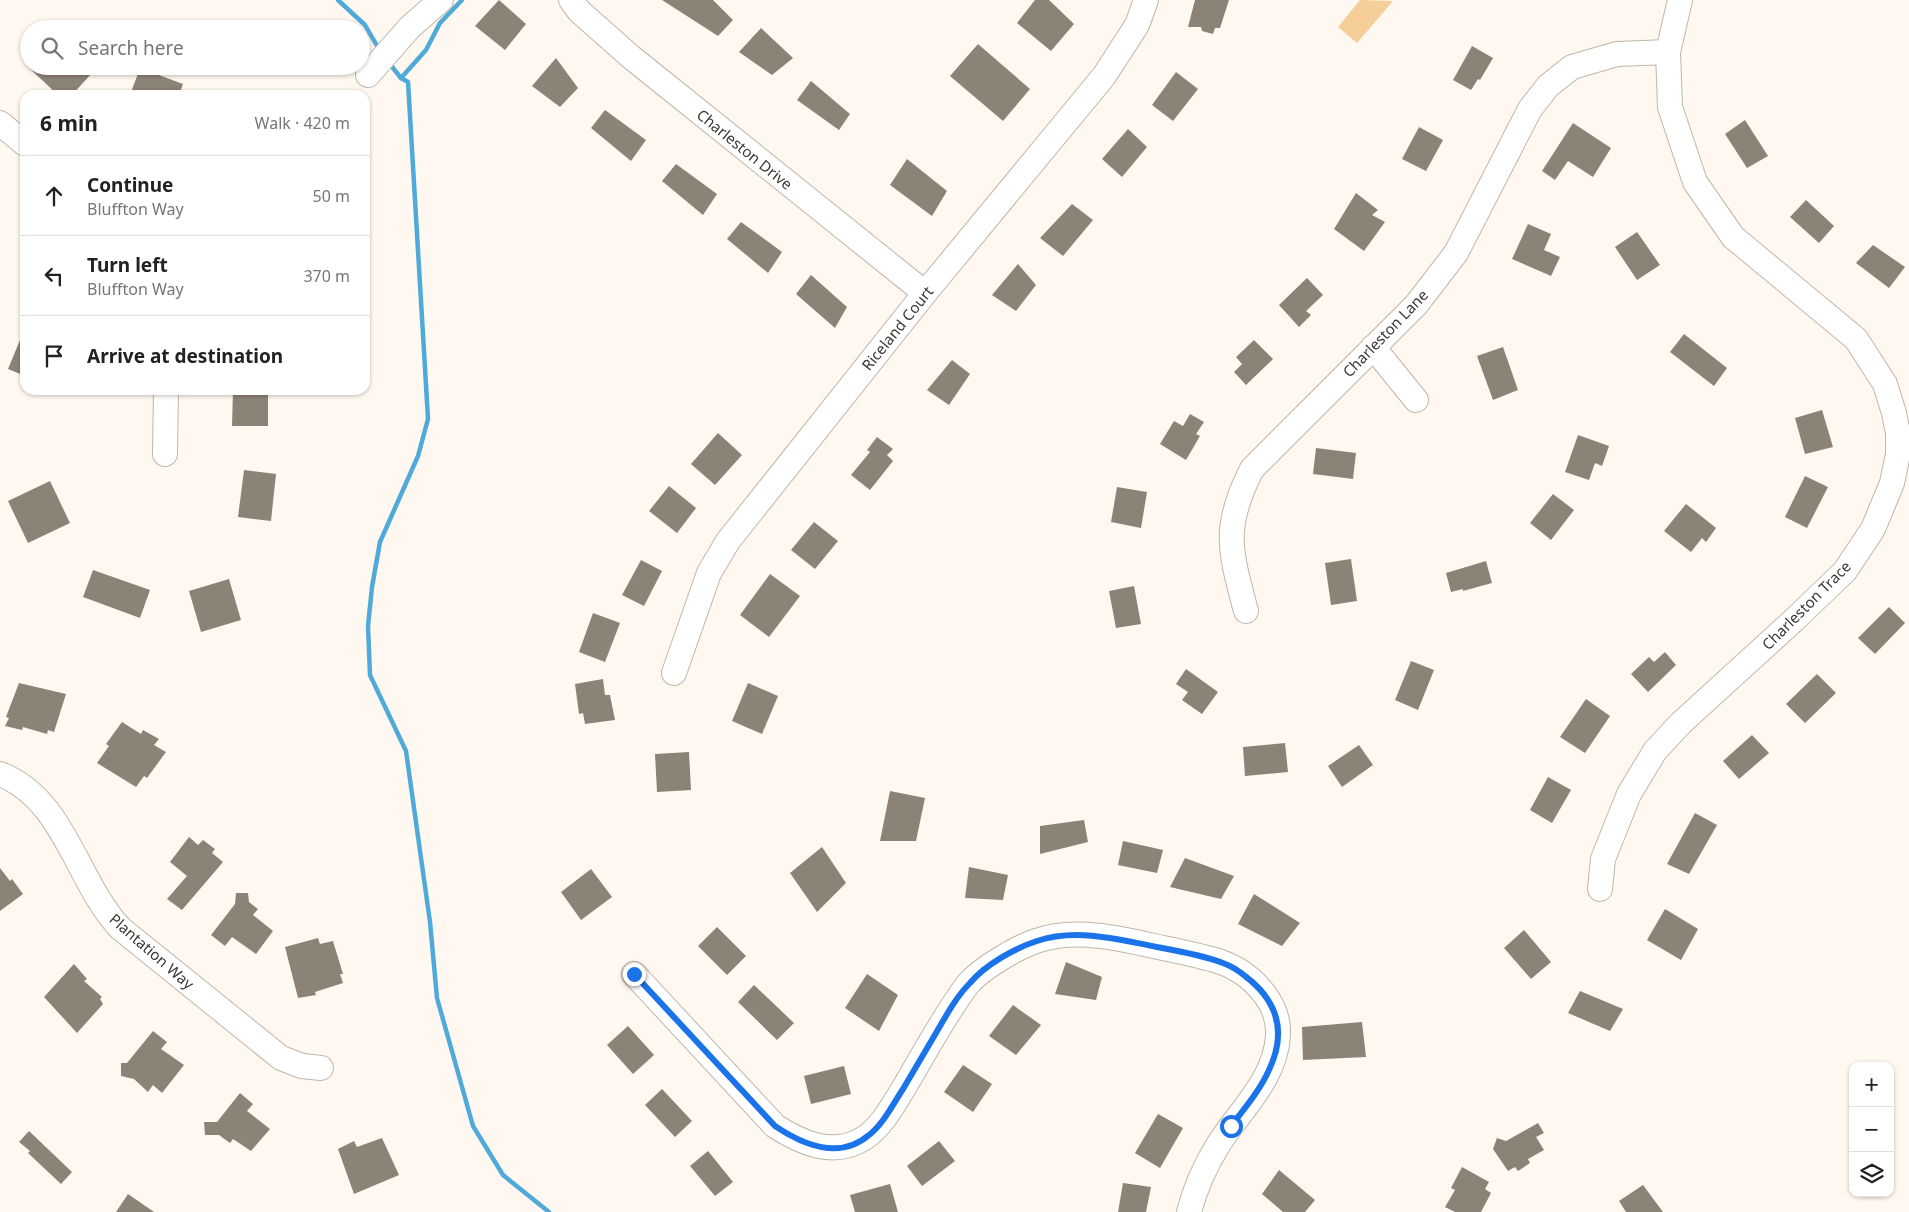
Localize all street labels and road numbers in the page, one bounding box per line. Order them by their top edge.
street label: Charleston Drive [693,104,797,194]
street label: Riceland Court [857,281,938,374]
street label: Charleston Lane [1338,285,1432,381]
street label: Charleston Trace [1757,556,1855,654]
street label: Plantation Way [106,909,199,993]

